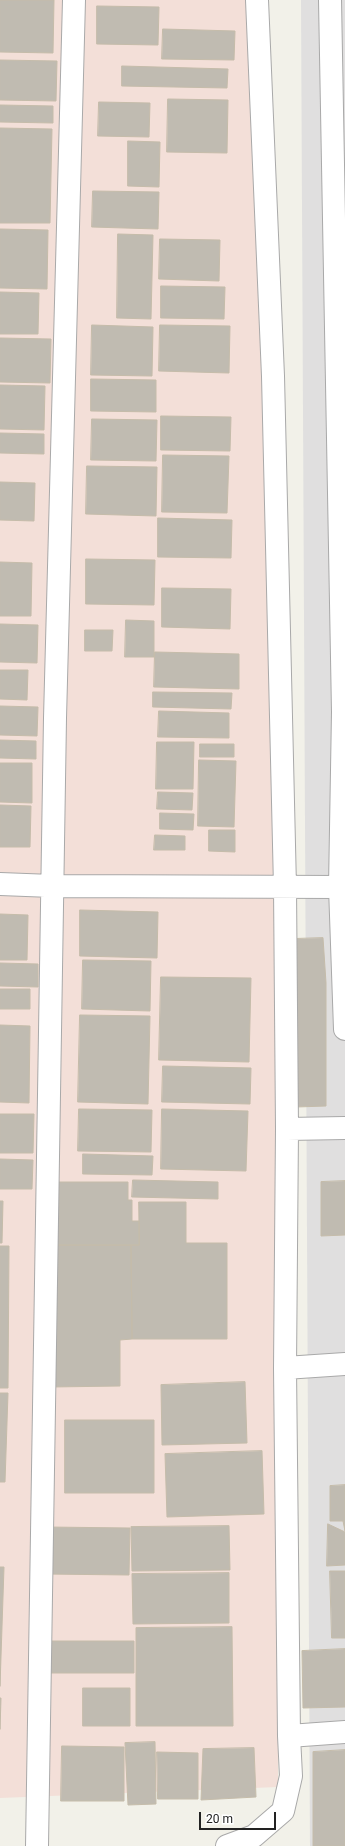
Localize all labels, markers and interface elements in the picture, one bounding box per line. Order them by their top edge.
scale bar [201,1804,278,1830]
text: 20 m [206,1812,233,1826]

